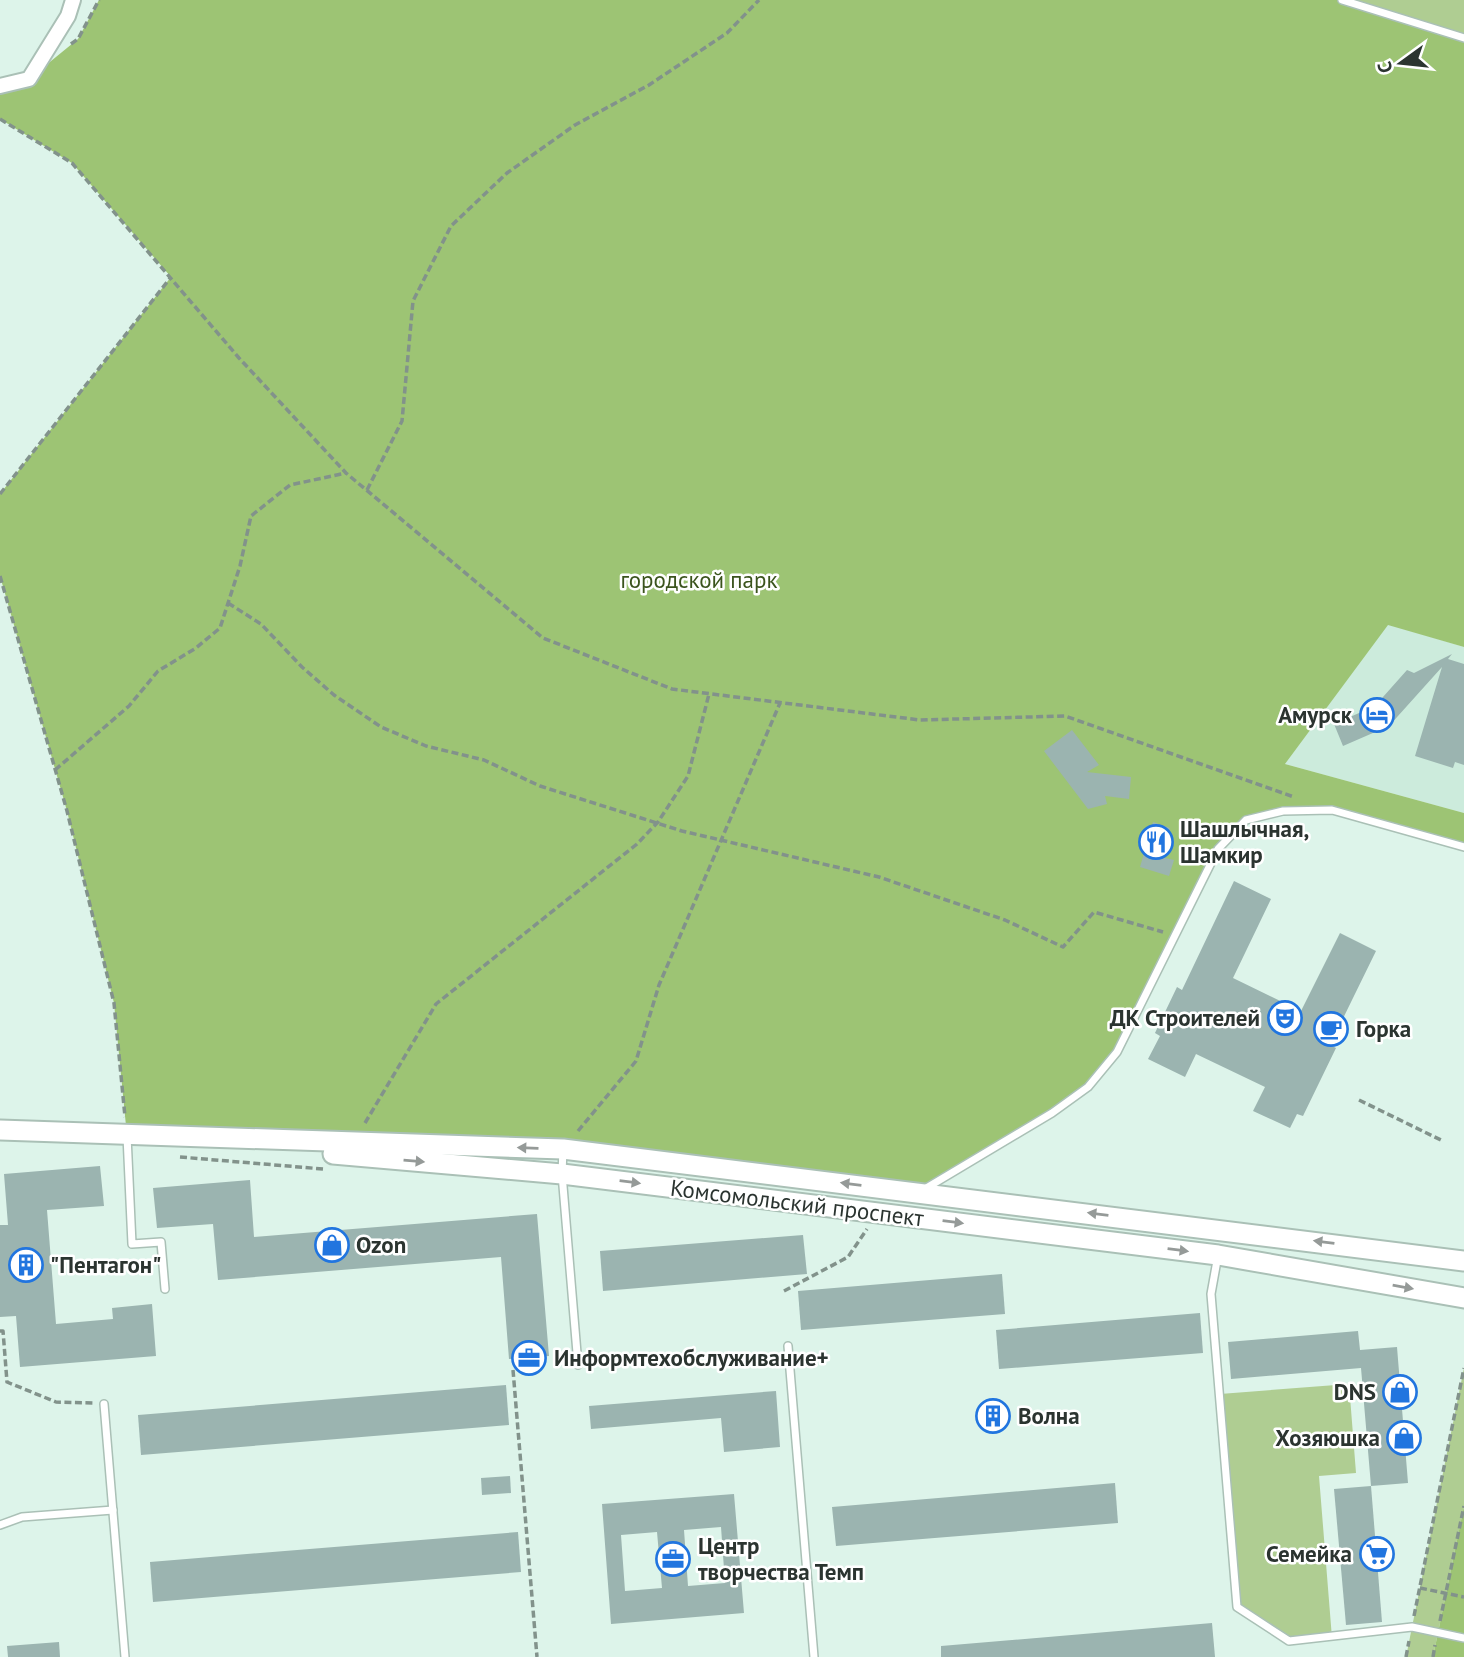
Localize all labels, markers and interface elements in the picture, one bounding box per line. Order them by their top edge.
north arrow [1366,28,1436,98]
text: С [1372,59,1398,76]
park label: городской парк [621,565,777,594]
hotel icon: Амурск [1358,696,1396,734]
place label: Амурск [1278,700,1353,729]
place label: Шашлычная, Шамкир [1180,814,1309,869]
restaurant icon: Шашлычная, Шамкир [1137,823,1175,861]
theatre icon: ДК Строителей [1266,999,1304,1037]
place label: ДК Строителей [1110,1003,1260,1032]
cafe icon: Горка [1312,1010,1350,1048]
place label: Горка [1356,1014,1411,1043]
one-way arrow [517,1142,539,1153]
one-way arrow [403,1156,425,1167]
street label: Комсомольский проспект [669,1173,926,1233]
one-way arrow [619,1177,641,1188]
one-way arrow [840,1178,862,1189]
one-way arrow [1087,1209,1109,1220]
one-way arrow [942,1217,964,1228]
shop icon: Ozon [313,1226,351,1264]
place label: Ozon [356,1230,406,1259]
one-way arrow [1312,1236,1334,1247]
one-way arrow [1168,1244,1190,1255]
building icon: "Пентагон" [7,1246,45,1284]
place label: "Пентагон" [50,1250,161,1279]
one-way arrow [1392,1282,1414,1293]
office icon: Информтехобслуживание+ [510,1339,548,1377]
place label: Информтехобслуживание+ [554,1343,829,1372]
shop icon: DNS [1381,1373,1419,1411]
place label: DNS [1334,1377,1376,1406]
building icon: Волна [974,1397,1012,1435]
place label: Волна [1018,1401,1080,1430]
shop icon: Хозяюшка [1385,1419,1423,1457]
place label: Хозяюшка [1275,1423,1380,1452]
place label: Центр творчества Темп [698,1531,864,1586]
supermarket icon: Семейка [1358,1535,1396,1573]
place label: Семейка [1266,1539,1352,1568]
office icon: Центр творчества Темп [654,1540,692,1578]

